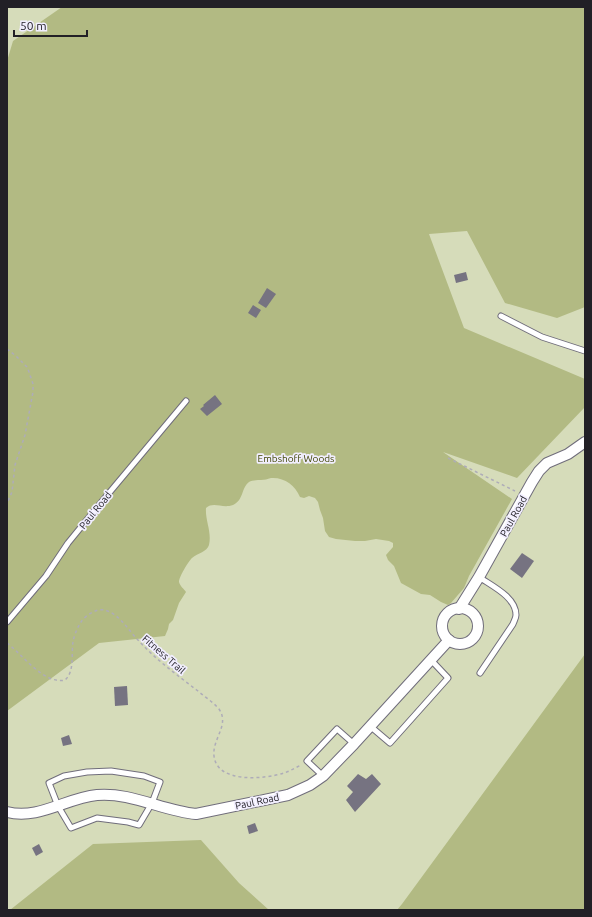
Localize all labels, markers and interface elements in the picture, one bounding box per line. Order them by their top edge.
scale bar [14,12,87,38]
text: 50 m [20,19,47,32]
park label: Embshoff Woods [258,453,334,464]
street label: Paul Road [77,489,114,531]
street label: Paul Road [498,494,529,538]
street label: Fitness Trail [140,633,188,676]
street label: Paul Road [234,791,280,812]

